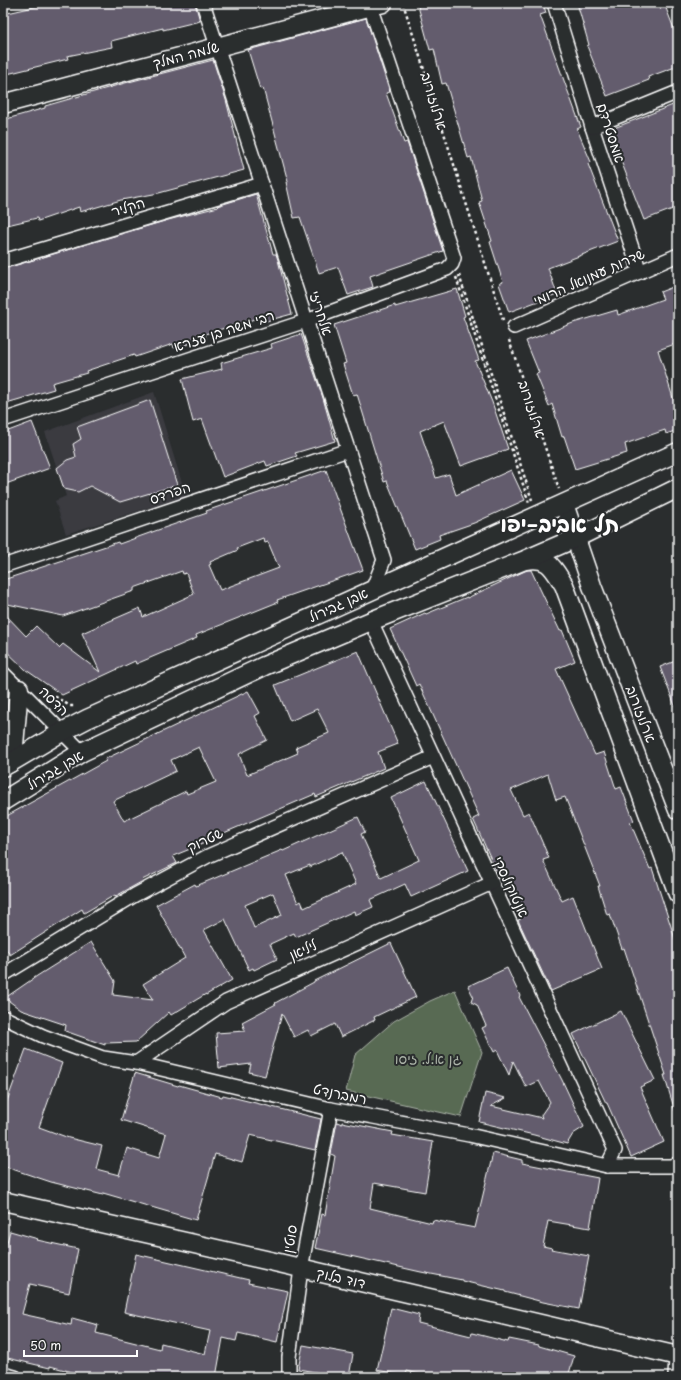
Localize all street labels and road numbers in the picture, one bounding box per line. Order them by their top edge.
street label: שלמה המלך [150,36,221,73]
street label: ארלוזורוב [416,69,453,132]
street label: אמסטרדם [592,100,631,165]
street label: הקליר [108,191,147,222]
street label: שדרות עמנואל הרומי [530,242,648,311]
street label: אלחריזי [304,288,339,338]
street label: רבי משה בן עזרא [171,304,277,357]
street label: ארלוזורוב [513,377,552,441]
street label: הפרדס [146,476,193,509]
street label: אבן גבירול [305,582,371,627]
street label: הדסה [35,681,74,720]
street label: ארלוזורוב [621,682,662,745]
street label: אבן גבירול [22,744,88,795]
street label: שטרוק [183,822,227,857]
street label: אנטוקולסקי [488,853,535,921]
street label: ליליאן [285,934,321,965]
street label: רמברנדט [311,1078,369,1109]
street label: סוטין [277,1223,302,1255]
street label: דוד בלוך [314,1262,368,1293]

